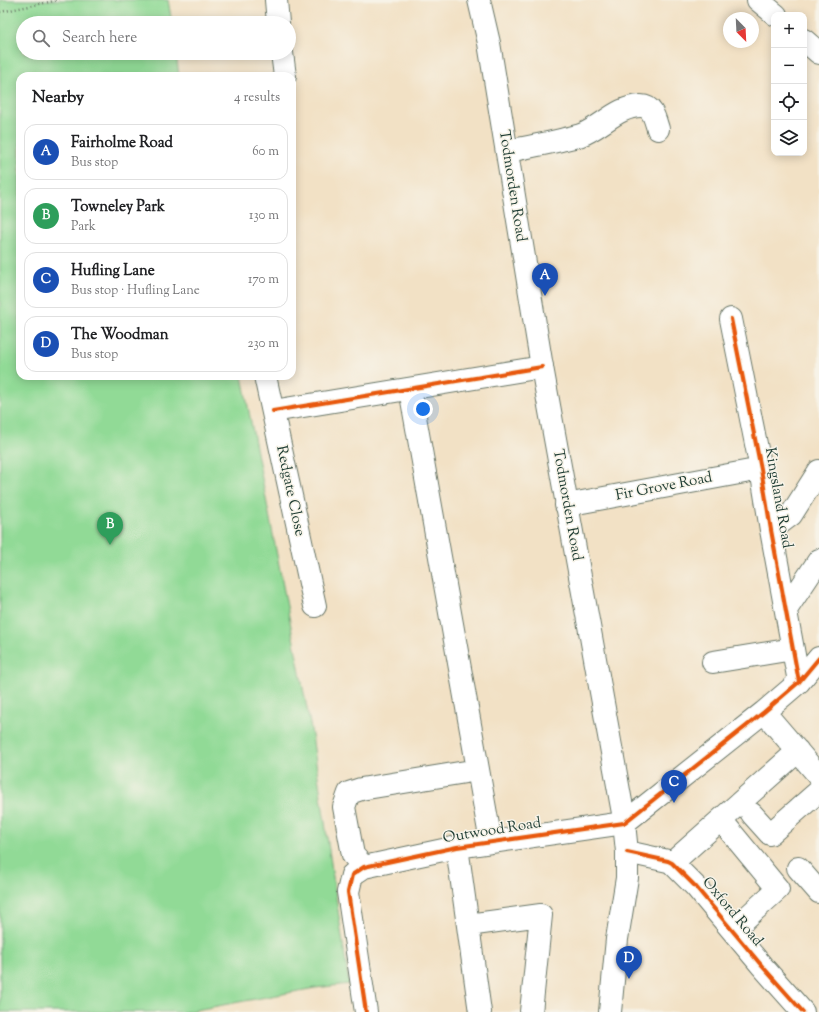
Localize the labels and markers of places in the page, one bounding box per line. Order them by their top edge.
pin: A [532,263,558,296]
pin: B [97,512,123,545]
pin: C [661,770,687,803]
pin: D [616,946,642,979]

